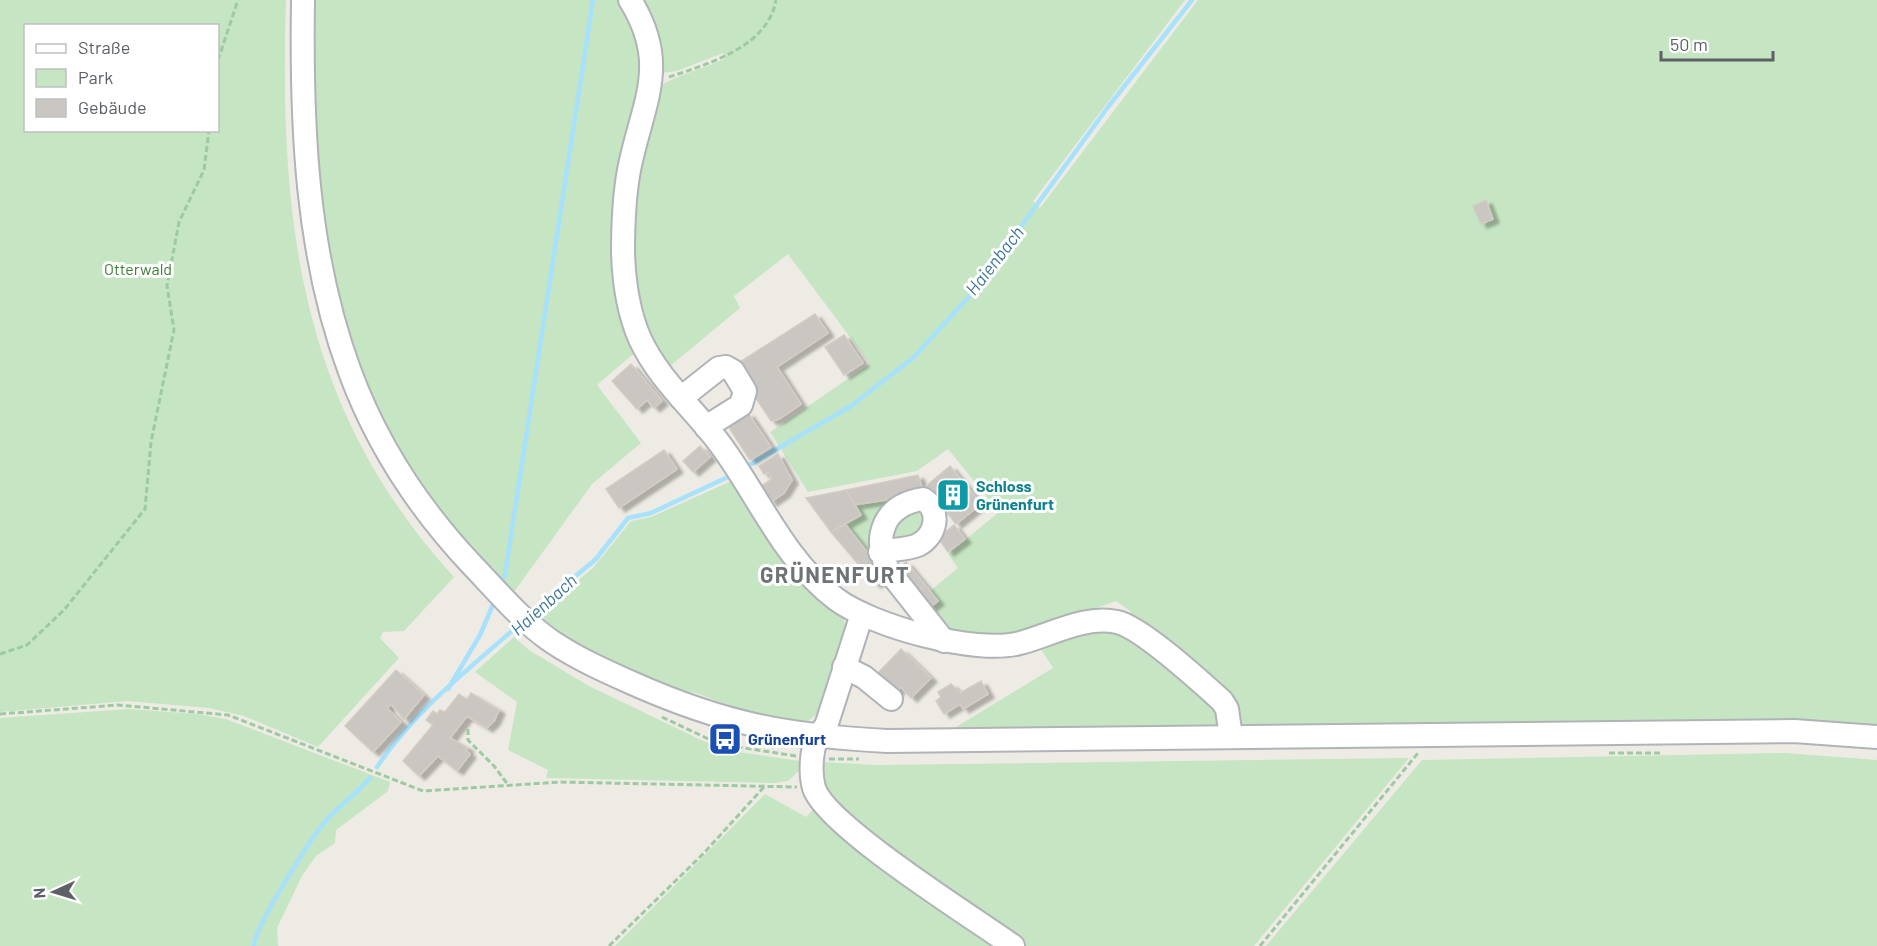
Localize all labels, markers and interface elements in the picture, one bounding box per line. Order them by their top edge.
legend [24,24,219,132]
scale bar [1661,24,1774,62]
text: 50 m [1670,33,1708,55]
text: Straße [78,36,130,58]
text: Park [78,66,113,88]
text: Gebäude [78,96,147,118]
water label: Haienbach [960,221,1028,299]
park label: Otterwald [104,259,172,278]
place label: Schloss Grünenfurt [976,476,1054,513]
building icon: Schloss Grünenfurt [935,477,971,513]
district label: GRÜNENFURT [760,561,910,587]
water label: Haienbach [506,569,581,640]
bus stop icon: Grünenfurt [707,721,743,757]
place label: Grünenfurt [748,729,826,748]
north arrow [24,862,84,922]
text: N [29,887,48,899]

